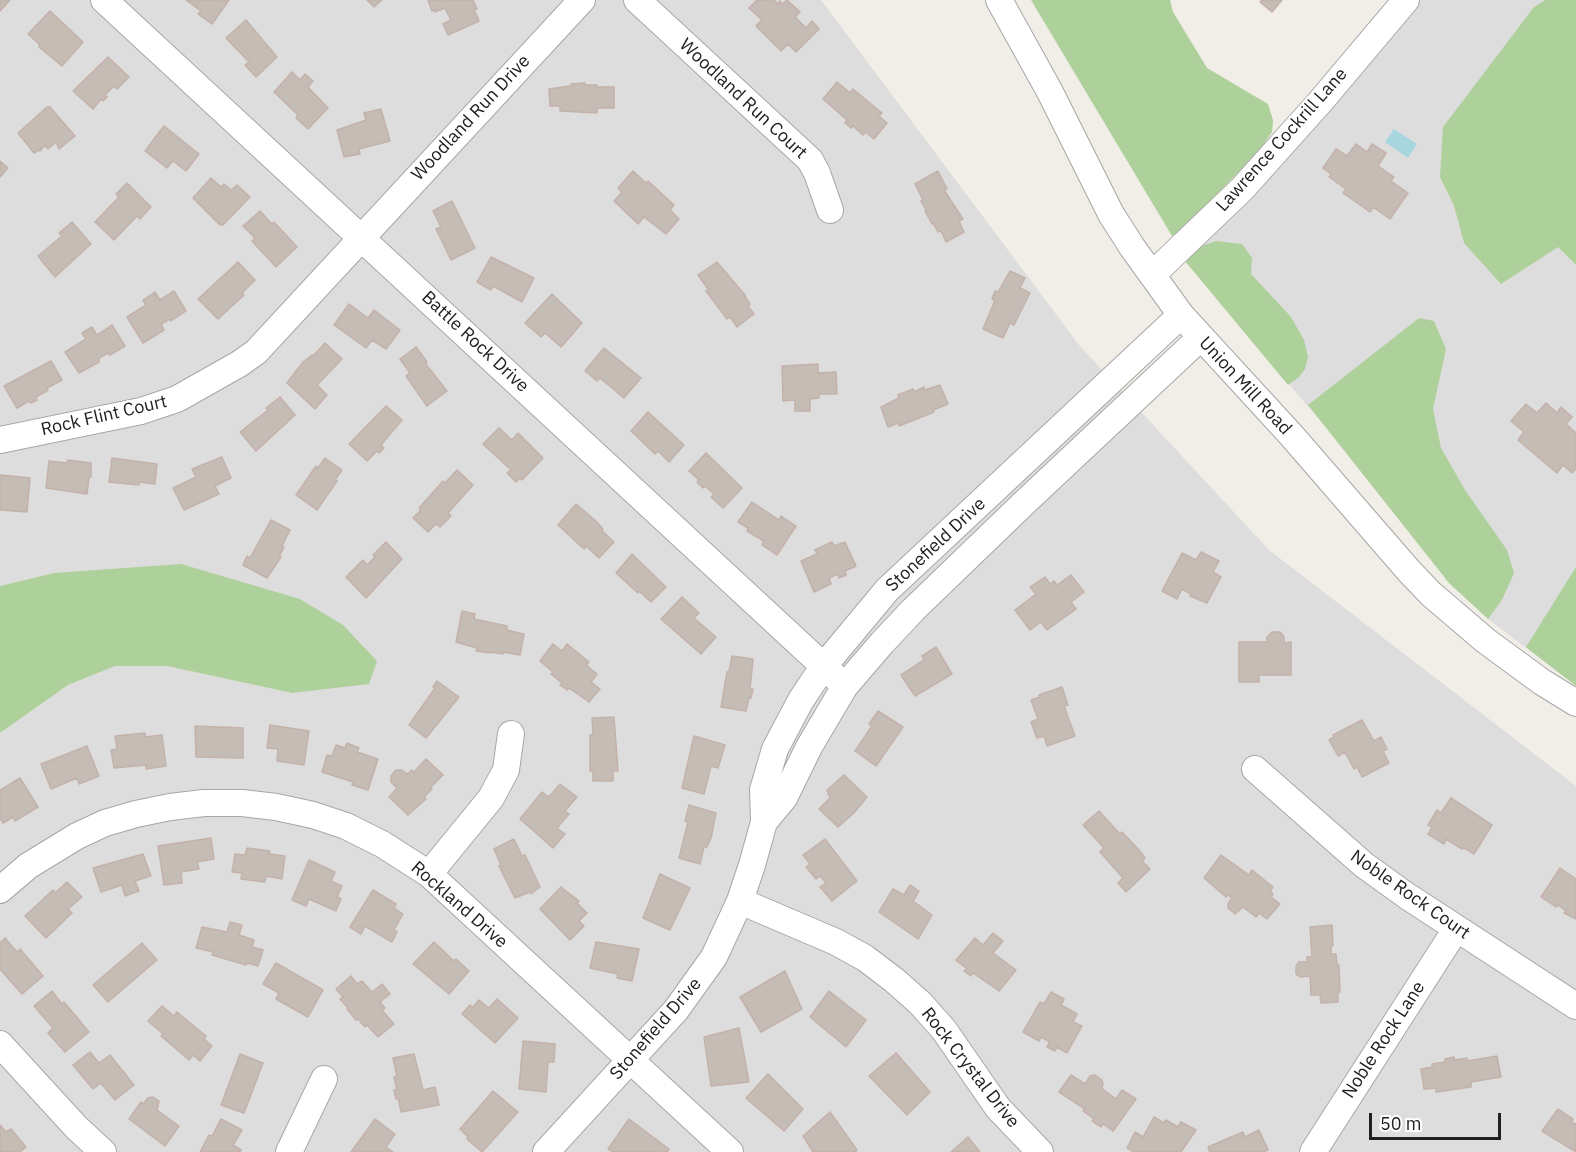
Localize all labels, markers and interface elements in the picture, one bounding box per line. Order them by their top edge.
street label: Woodland Run Court [675,34,811,164]
street label: Woodland Run Drive [407,51,535,185]
street label: Lawrence Cockrill Lane [1212,64,1352,216]
street label: Battle Rock Drive [417,287,533,397]
street label: Union Mill Road [1194,333,1296,439]
street label: Rock Flint Court [39,391,169,441]
street label: Stonefield Drive [882,493,990,597]
street label: Noble Rock Court [1346,846,1474,944]
street label: Rockland Drive [406,857,512,953]
street label: Stonefield Drive [606,973,706,1085]
street label: Noble Rock Lane [1338,977,1430,1103]
street label: Rock Crystal Drive [916,1004,1024,1132]
scale bar [1372,1101,1504,1139]
text: 50 m [1380,1112,1422,1135]

